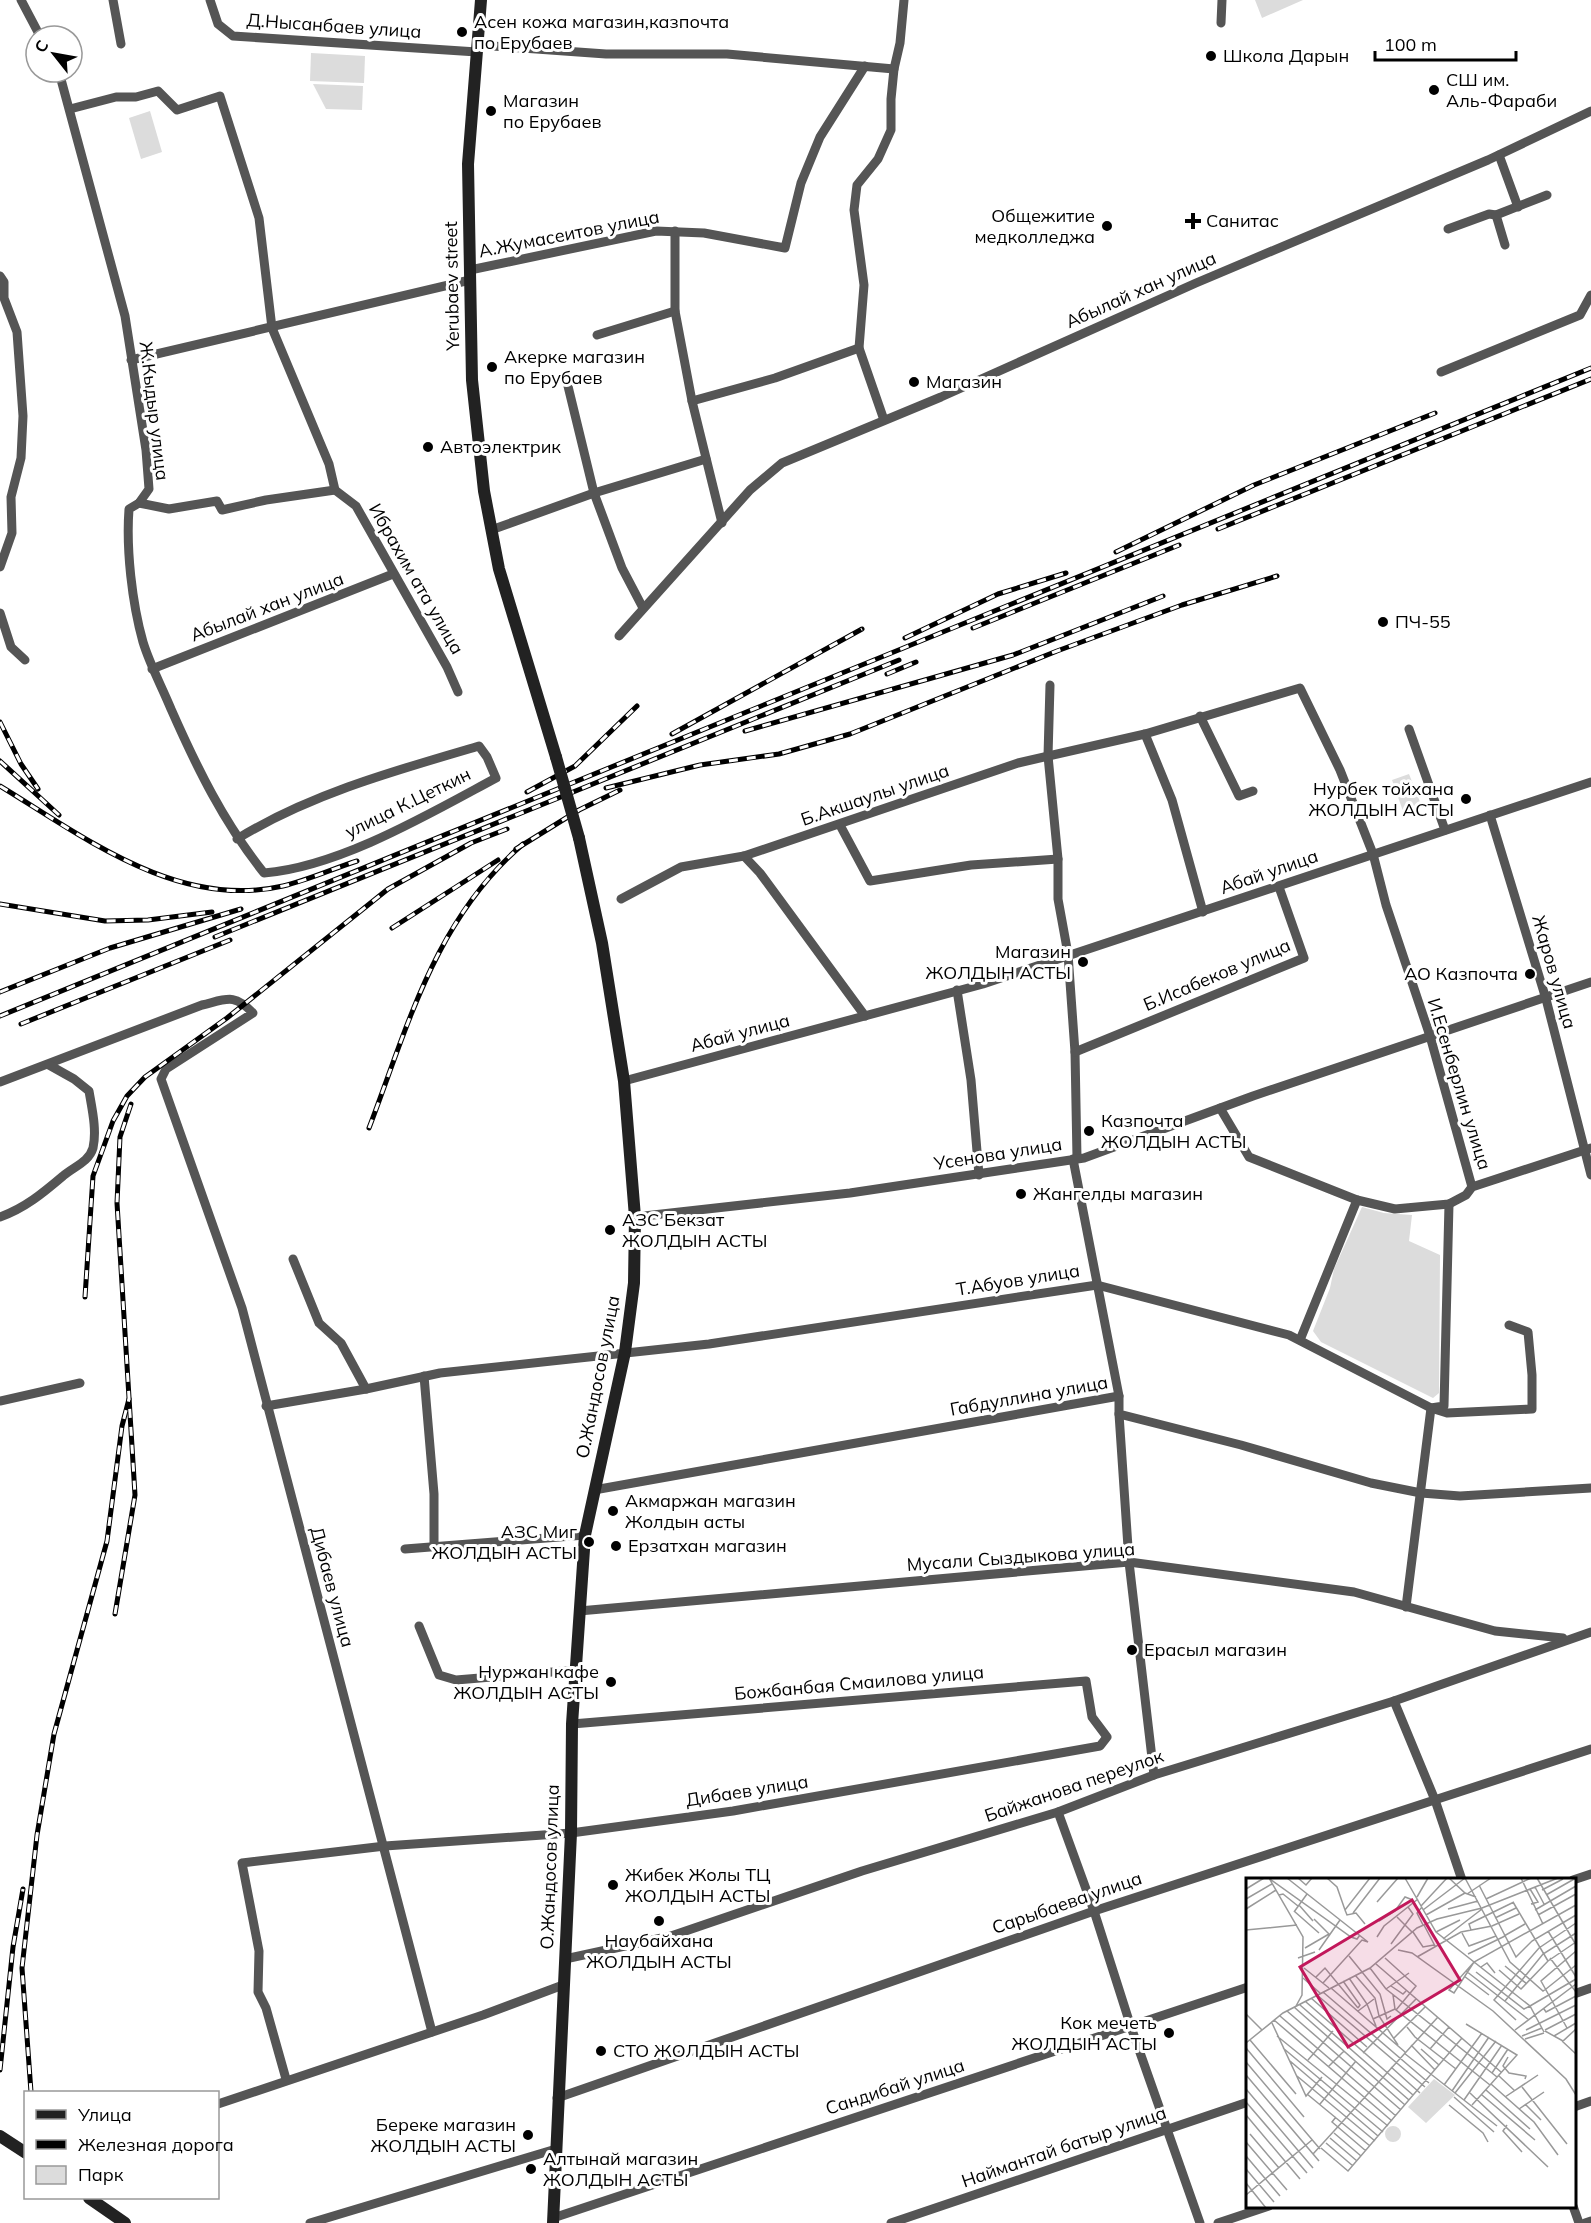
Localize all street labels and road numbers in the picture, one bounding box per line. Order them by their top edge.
street label: Д.Нысанбаев улица [246,8,422,43]
street label: А.Жумасеитов улица [477,205,661,262]
street label: Yerubaev street [439,221,464,352]
street label: Абылай хан улица [1062,246,1220,333]
street label: Ж.Кыдыр улица [135,340,174,482]
street label: Ибрахим ата улица [364,499,469,658]
street label: Абылай хан улица [187,567,347,646]
street label: Б.Акшаулы улица [798,758,952,831]
street label: улица К.Цеткин [341,762,474,843]
street label: Абай улица [1217,844,1321,899]
street label: Жаров улица [1527,912,1582,1032]
street label: Б.Исабеков улица [1140,933,1294,1016]
street label: И.Есенберлин улица [1422,995,1497,1173]
street label: Абай улица [688,1008,792,1057]
street label: Усенова улица [931,1132,1064,1175]
street label: Т.Абуов улица [954,1258,1081,1301]
street label: О.Жандосов улица [570,1294,625,1460]
street label: Габдуллина улица [948,1370,1110,1421]
street label: Дибаев улица [305,1524,360,1650]
street label: Мусали Сыздыкова улица [906,1537,1136,1576]
street label: Божбанбая Смаилова улица [733,1660,985,1705]
street label: Байжанова переулок [981,1744,1167,1827]
street label: Дибаев улица [684,1769,810,1812]
street label: О.Жандосов улица [535,1784,564,1950]
street label: Сарыбаева улица [989,1866,1145,1939]
street label: Сандибай улица [822,2053,967,2120]
street label: Наймантай батыр улица [958,2101,1169,2192]

